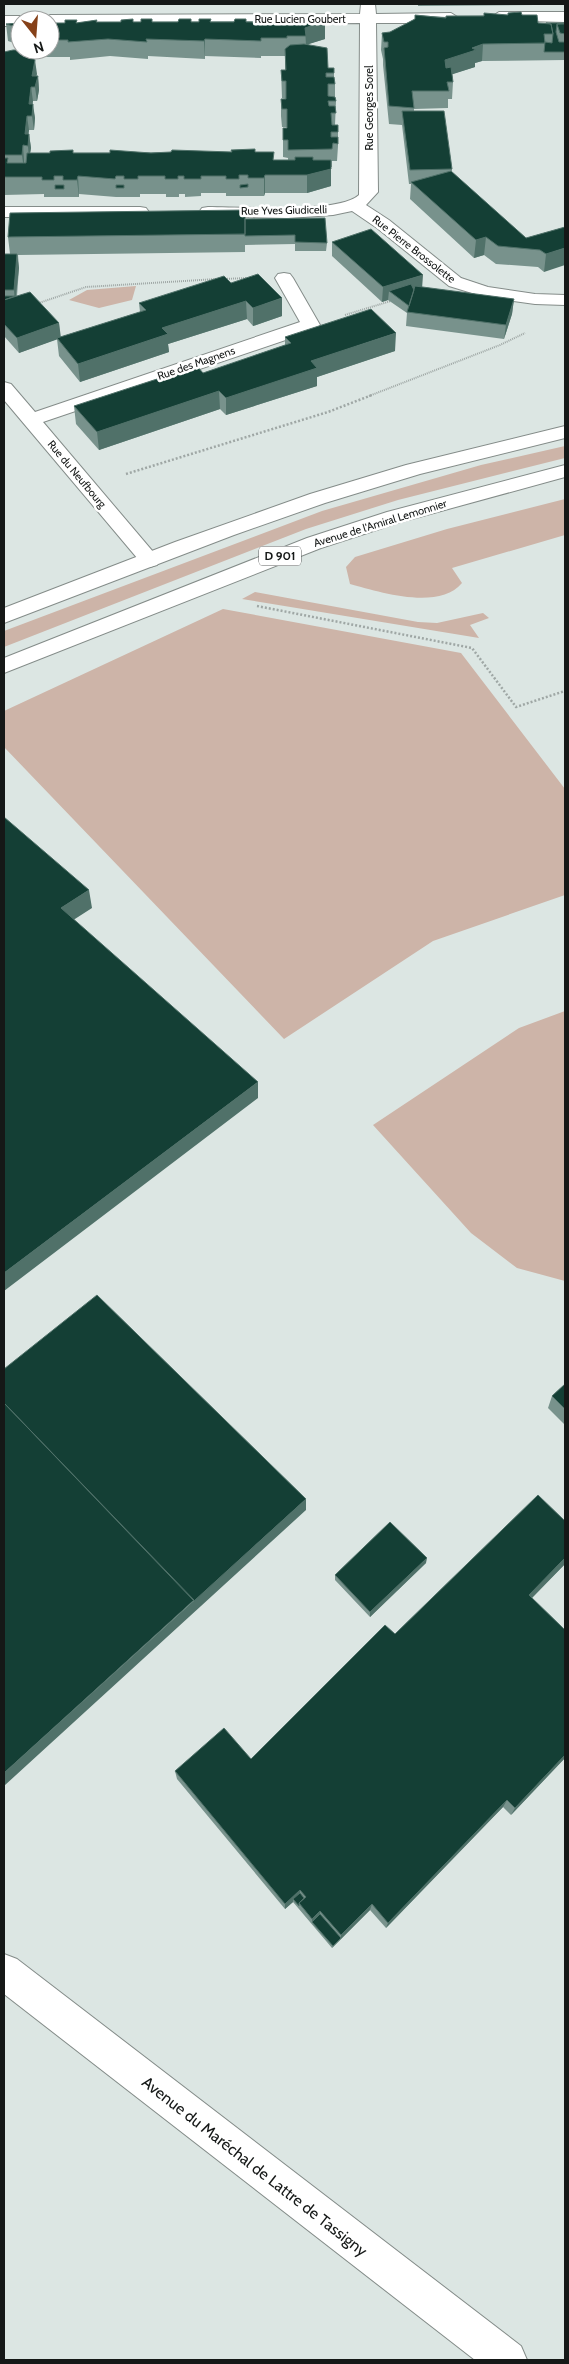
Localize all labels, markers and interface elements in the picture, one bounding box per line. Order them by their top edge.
north arrow [10,10,60,60]
street label: Rue Lucien Goubert [254,12,346,26]
text: N [31,37,46,57]
street label: Rue Georges Sorel [362,65,376,150]
street label: Rue Yves Giudicelli [241,202,327,218]
street label: Rue Pierre Brossolette [370,212,459,286]
street label: Rue des Magnens [155,343,237,383]
street label: Rue du Neufbourg [45,437,110,511]
street label: Avenue de l'Amiral Lemonnier [312,496,449,550]
road number: D 901 [259,546,301,566]
street label: Avenue du Maréchal de Lattre de Tassigny [138,2072,371,2260]

